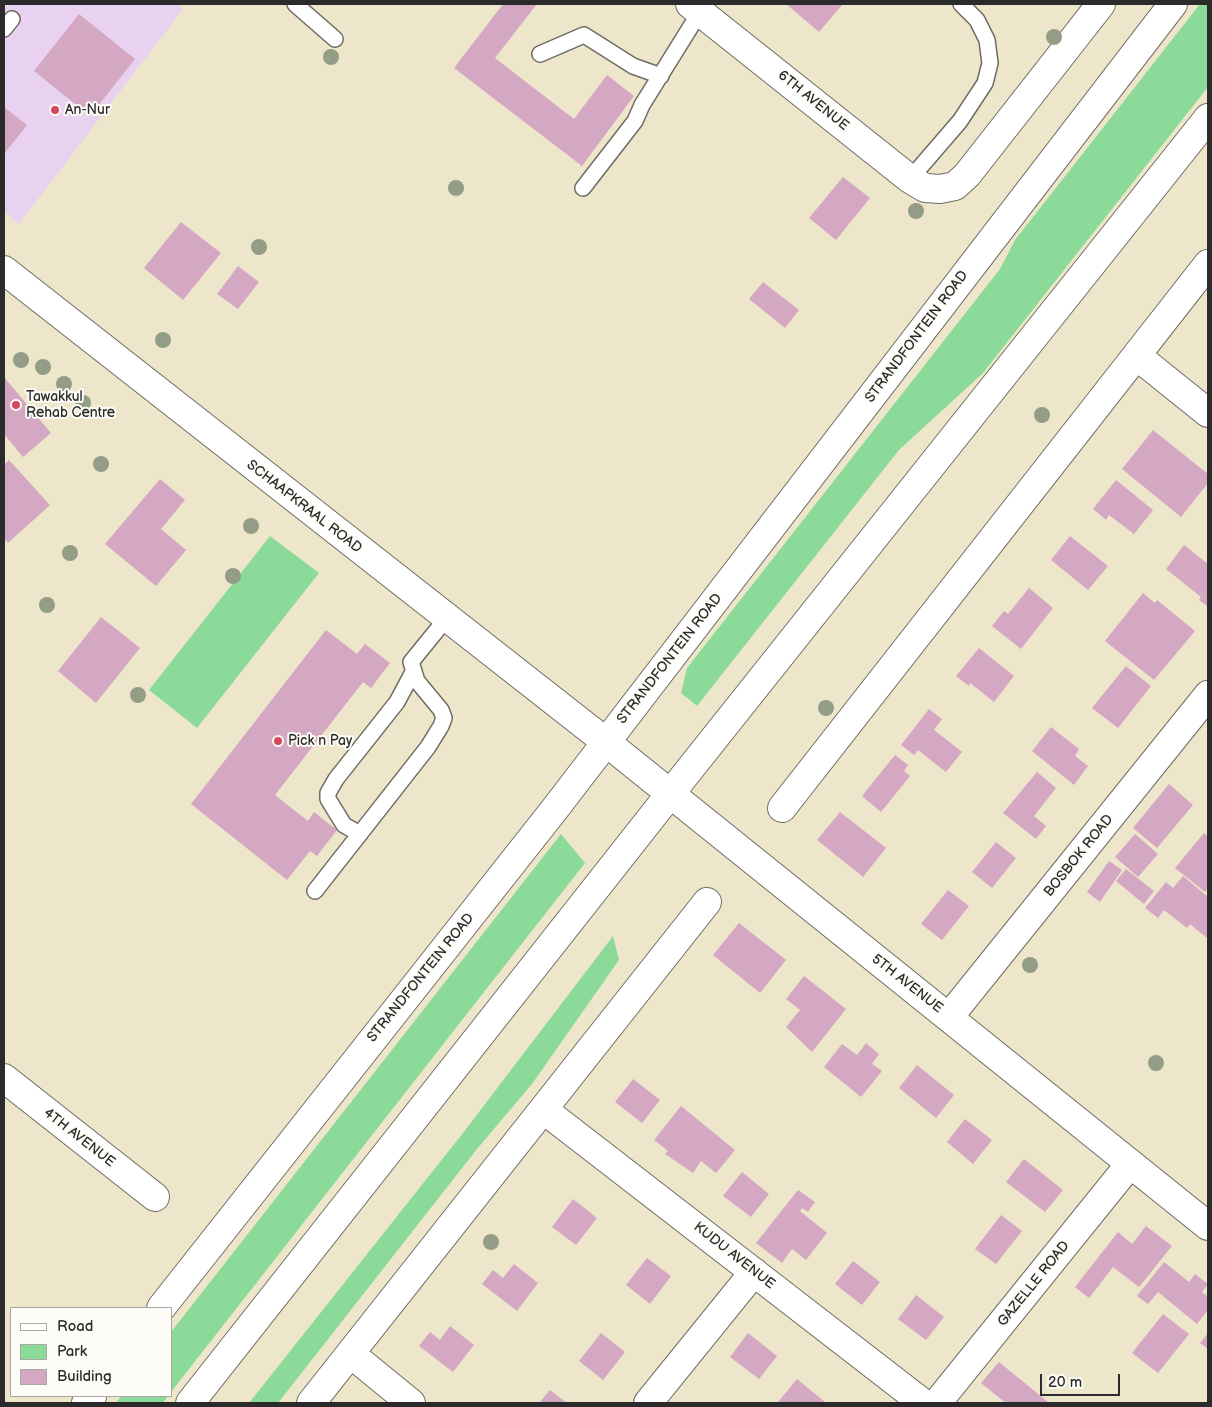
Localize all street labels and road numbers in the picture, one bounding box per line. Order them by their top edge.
street label: 6TH AVENUE [774,67,852,135]
street label: STRANDFONTEIN ROAD [862,268,972,406]
street label: SCHAAPKRAAL ROAD [243,457,365,557]
street label: STRANDFONTEIN ROAD [614,591,726,727]
street label: BOSBOK ROAD [1041,812,1117,900]
street label: STRANDFONTEIN ROAD [364,910,478,1046]
street label: 5TH AVENUE [868,951,946,1017]
street label: 4TH AVENUE [40,1105,118,1171]
street label: KUDU AVENUE [690,1219,778,1293]
street label: GAZELLE ROAD [995,1238,1073,1330]

